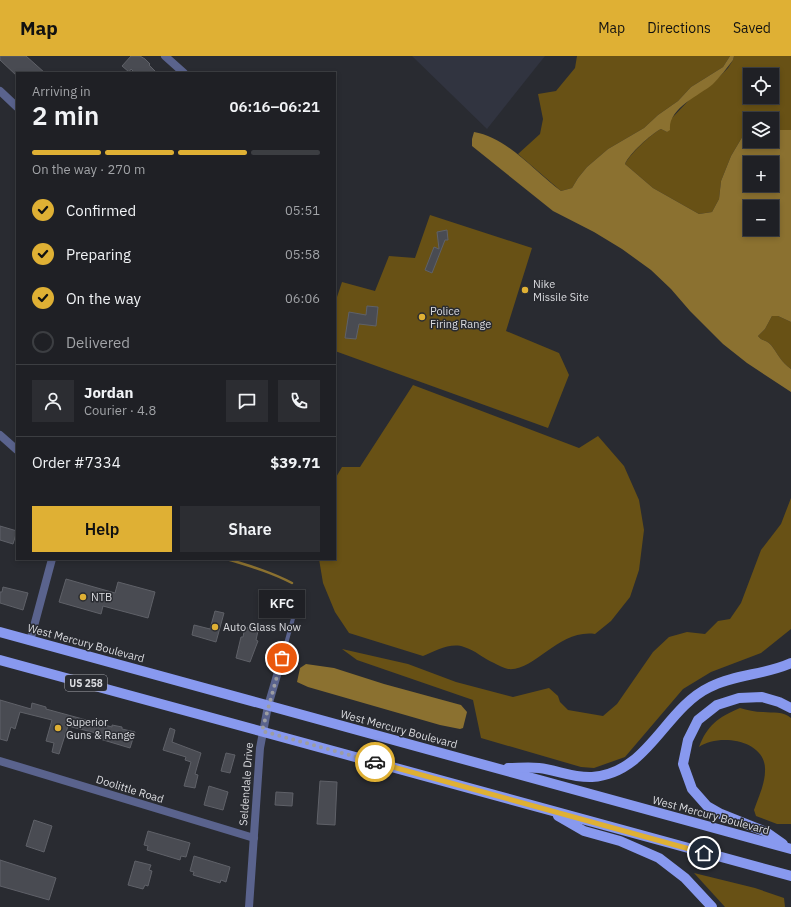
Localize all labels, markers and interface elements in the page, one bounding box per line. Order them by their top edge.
text: Map [20,16,58,40]
text: Map [598,19,625,37]
text: Directions [647,19,711,37]
text: Saved [733,19,771,37]
map controls [743,68,779,236]
button: locate [743,68,779,104]
text: Arriving in [32,83,91,100]
text: 06:16–06:21 [230,97,320,116]
text: 2 min [32,98,99,132]
button: layers [743,112,779,148]
button: + [743,156,779,192]
text: On the way · 270 m [32,161,145,178]
icon: check [32,199,54,221]
button: − [743,200,779,236]
text: Confirmed [66,201,136,220]
text: 05:51 [285,202,320,219]
icon: check [32,243,54,265]
text: Preparing [66,245,131,264]
text: 05:58 [285,246,320,263]
place label: Nike Missile Site [533,277,589,304]
marker: Nike Missile Site [520,285,530,295]
icon: check [32,287,54,309]
text: On the way [66,289,141,308]
text: 06:06 [285,290,320,307]
place label: Police Firing Range [430,304,491,331]
marker: Police Firing Range [417,312,427,322]
text: Delivered [66,333,130,352]
button: person [32,380,74,422]
button: chat [226,380,268,422]
button: phone [278,380,320,422]
text: Jordan [84,383,133,402]
text: Courier · 4.8 [84,402,156,419]
text: Order #7334 [32,453,121,472]
text: $39.71 [270,453,320,472]
button: Help [32,506,172,552]
button: Share [180,506,320,552]
place label: NTB [91,590,112,604]
callout: KFC [259,590,305,618]
marker: NTB [78,592,88,602]
text: KFC [270,595,294,612]
place label: Auto Glass Now [223,620,302,634]
street label: West Mercury Boulevard [26,621,146,665]
marker: Auto Glass Now [210,622,220,632]
pin [265,641,299,675]
icon: bag [271,647,293,669]
road number: US 258 [65,675,107,691]
street label: West Mercury Boulevard [339,707,459,751]
place label: Superior Guns & Range [66,715,135,742]
marker: Superior Guns & Range [53,723,63,733]
street label: Seldendale Drive [236,742,256,826]
courier [355,742,395,782]
icon: car [364,751,386,773]
street label: Doolittle Road [94,772,166,806]
street label: West Mercury Boulevard [651,793,771,837]
pin [687,836,721,870]
icon: home [693,842,715,864]

